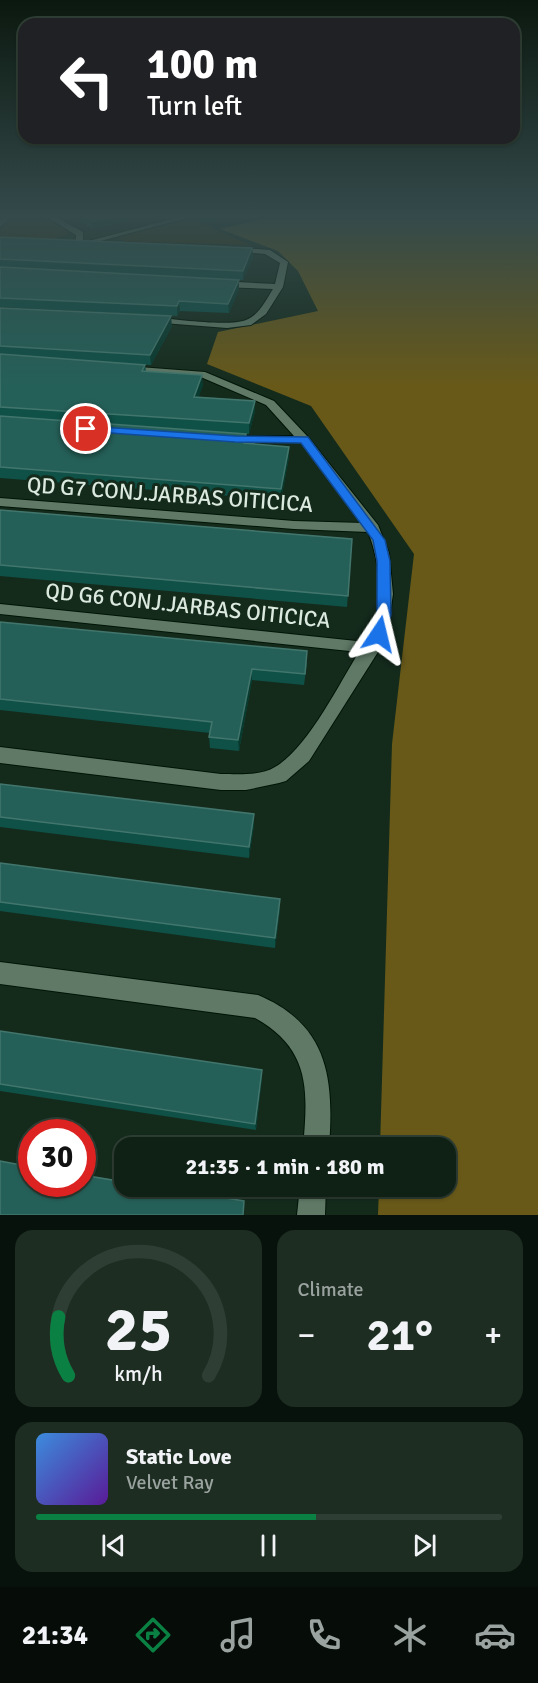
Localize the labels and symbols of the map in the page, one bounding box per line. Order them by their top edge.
pin [60,403,111,454]
street label: QD G7 CONJ.JARBAS OITICICA [26,471,314,518]
street label: QD G6 CONJ.JARBAS OITICICA [44,577,332,634]
position arrow [347,602,411,666]
speed limit sign: 30 [18,1119,96,1197]

